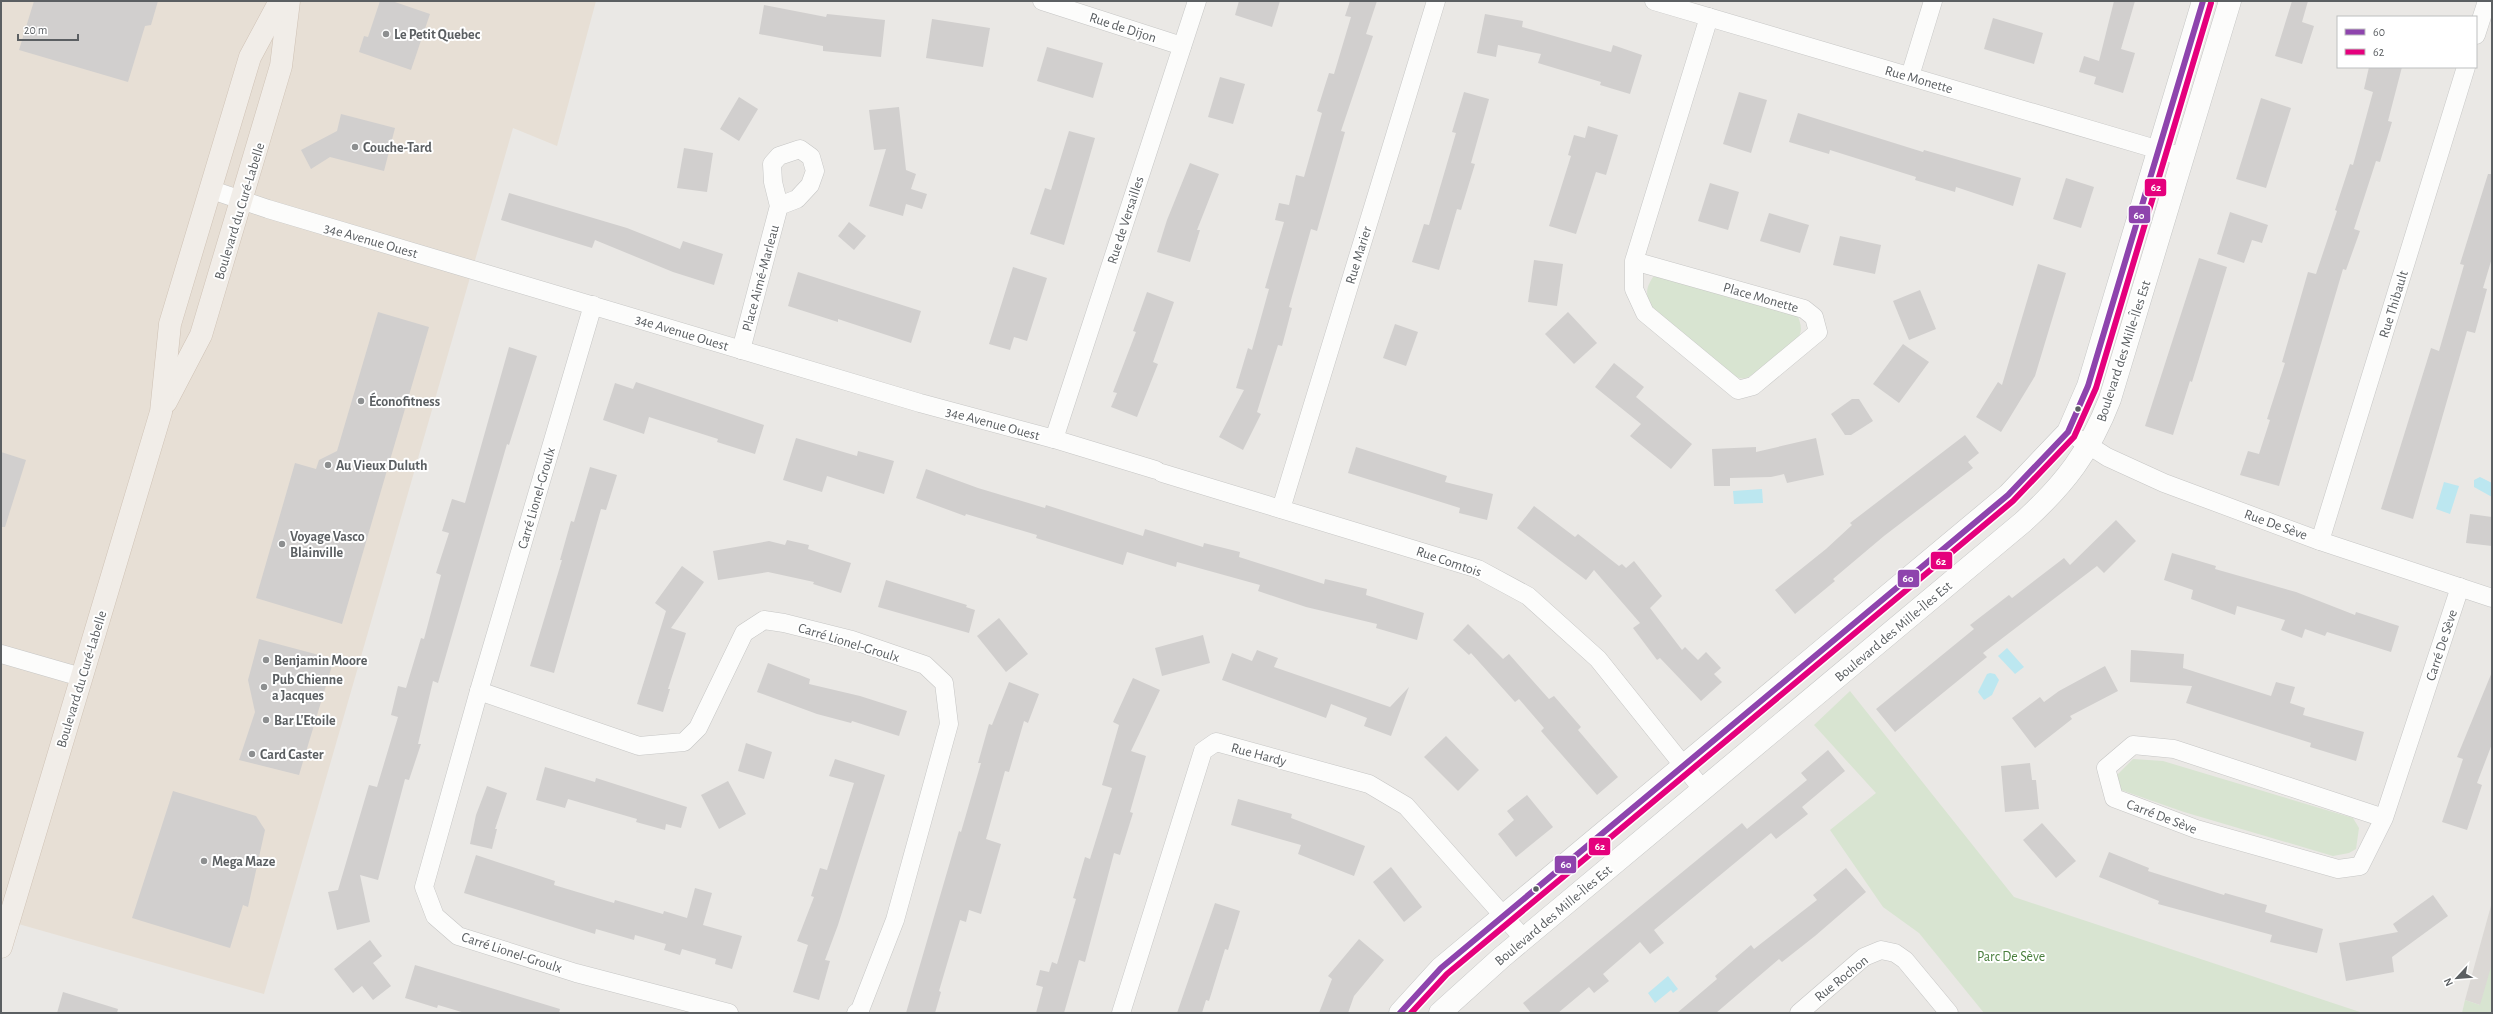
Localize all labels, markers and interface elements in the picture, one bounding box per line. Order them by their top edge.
street label: Rue de Dijon [1087,11,1158,45]
scale bar [18,16,78,42]
legend [2337,16,2477,68]
text: 20 m [24,24,47,36]
text: 60 [2373,26,2385,38]
place label: Le Petit Quebec [394,28,481,42]
marker: Le Petit Quebec [381,29,391,39]
text: 62 [2373,46,2385,58]
street label: Rue Monette [1883,64,1954,96]
street label: Boulevard du Curé-Labelle [212,141,267,281]
place label: Couche-Tard [363,141,433,155]
marker: Couche-Tard [350,142,360,152]
street label: Rue de Versailles [1105,175,1147,266]
line badge: 62 [2144,178,2167,197]
text: 62 [2151,182,2161,193]
line badge: 60 [2128,205,2151,224]
text: 60 [2133,210,2145,221]
street label: 34e Avenue Ouest [322,221,420,261]
street label: Place Aimé-Marleau [740,223,782,333]
street label: Rue Marier [1344,224,1374,286]
street label: Rue Thibault [2377,269,2411,340]
street label: Boulevard des Mille-Îles Est [2093,278,2154,424]
street label: Place Monette [1721,281,1800,315]
street label: 34e Avenue Ouest [634,312,730,354]
place label: Éconofitness [369,392,440,409]
marker: Éconofitness [356,396,366,406]
unlabelled marker [2073,404,2083,414]
street label: 34e Avenue Ouest [944,405,1042,443]
street label: Carré Lionel-Groulx [516,446,558,551]
place label: Au Vieux Duluth [336,459,428,473]
marker: Au Vieux Duluth [323,460,333,470]
street label: Rue De Sève [2242,507,2309,543]
place label: Voyage Vasco Blainville [290,530,365,560]
marker: Voyage Vasco Blainville [277,539,287,549]
street label: Rue Comtois [1414,544,1483,580]
line badge: 62 [1930,551,1953,570]
text: 62 [1936,556,1946,567]
line badge: 60 [1897,569,1920,588]
text: 60 [1902,573,1914,584]
street label: Boulevard des Mille-Îles Est [1831,577,1955,685]
street label: Carré De Sève [2424,608,2460,683]
street label: Boulevard du Curé-Labelle [54,609,109,749]
street label: Carré Lionel-Groulx [796,621,901,665]
place label: Benjamin Moore [274,654,368,668]
marker: Benjamin Moore [261,655,271,665]
place label: Pub Chienne a Jacques [272,673,343,703]
marker: Pub Chienne a Jacques [259,682,269,692]
place label: Bar L'Etoile [274,714,336,728]
marker: Bar L'Etoile [261,715,271,725]
street label: Rue Hardy [1230,741,1288,769]
place label: Card Caster [260,748,324,762]
marker: Card Caster [247,749,257,759]
street label: Carré De Sève [2125,797,2199,837]
line badge: 62 [1588,837,1611,856]
text: 62 [1595,841,1605,852]
place label: Mega Maze [212,855,276,869]
line badge: 60 [1554,855,1577,874]
marker: Mega Maze [199,856,209,866]
text: 60 [1560,859,1572,870]
street label: Boulevard des Mille-Îles Est [1491,861,1615,969]
unlabelled marker [1531,884,1541,894]
street label: Carré Lionel-Groulx [460,930,564,976]
park label: Parc De Sève [1977,950,2045,964]
street label: Rue Rochon [1812,953,1871,1004]
north arrow [2437,958,2477,998]
text: N [2442,976,2455,988]

